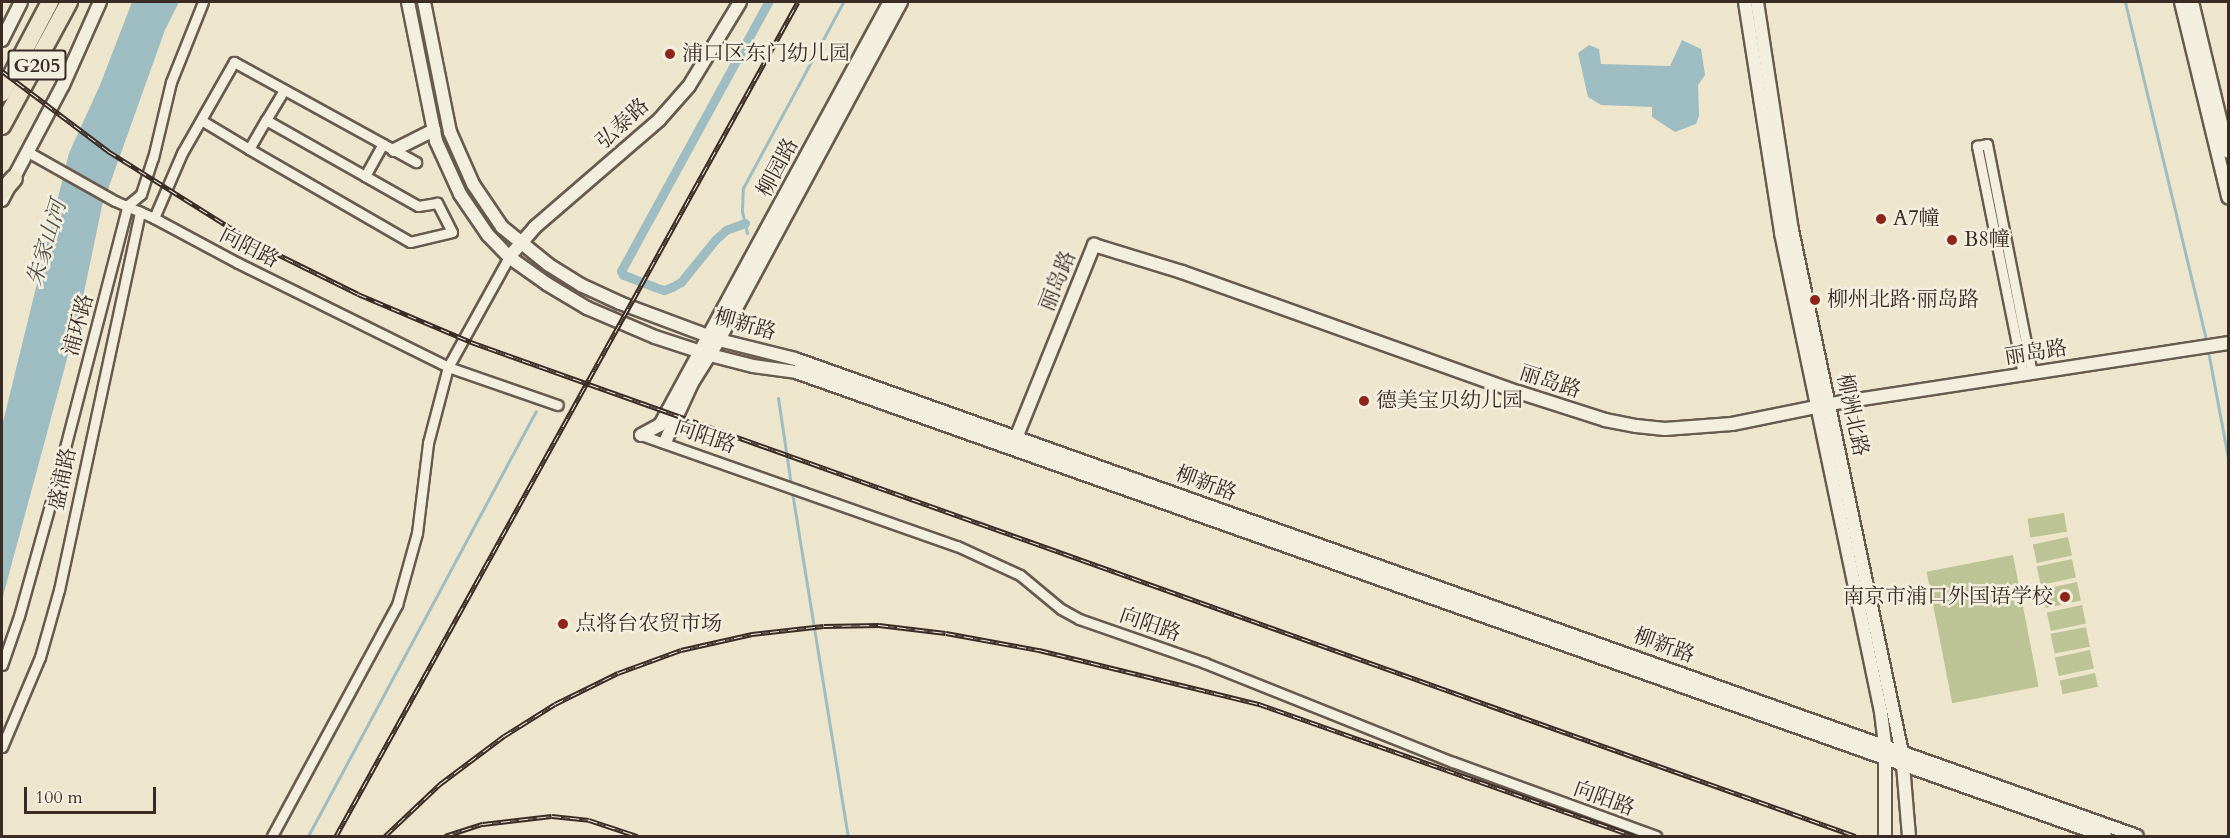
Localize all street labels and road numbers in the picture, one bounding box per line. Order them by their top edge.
road number: G205 [7,48,67,82]
street label: 弘泰路 [591,93,655,155]
street label: 柳园路 [752,134,804,202]
street label: 向阳路 [215,222,283,274]
street label: 丽岛路 [1035,247,1081,315]
street label: 浦环路 [59,291,99,359]
street label: 柳新路 [711,304,779,346]
street label: 丽岛路 [2003,336,2069,370]
street label: 丽岛路 [1516,360,1584,404]
street label: 柳洲北路 [1831,371,1873,459]
street label: 向阳路 [671,415,739,459]
street label: 盛浦路 [44,446,82,512]
street label: 柳新路 [1172,461,1240,507]
street label: 向阳路 [1116,603,1184,647]
street label: 柳新路 [1630,623,1698,669]
street label: 向阳路 [1570,776,1638,822]

